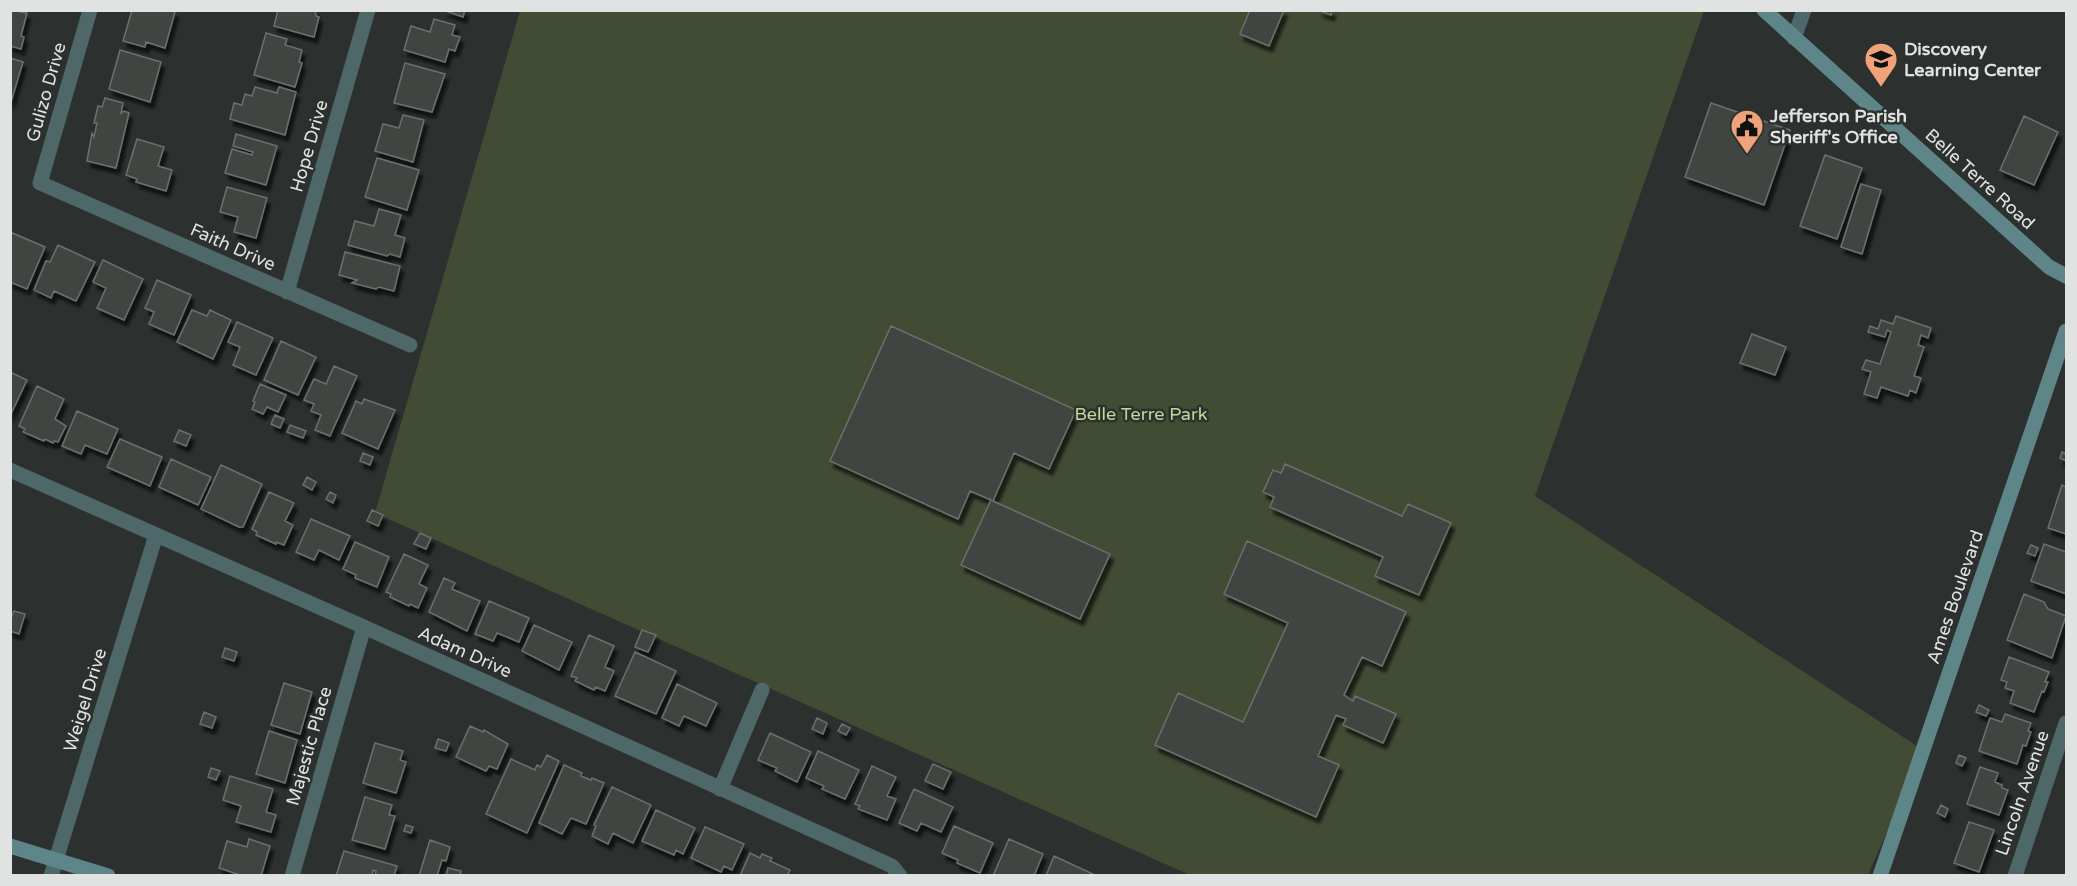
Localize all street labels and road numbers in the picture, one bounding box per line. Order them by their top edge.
street label: Gulizo Drive [21,40,71,144]
street label: Hope Drive [285,97,333,195]
street label: Belle Terre Road [1921,124,2039,234]
street label: Faith Drive [187,218,279,276]
street label: Ames Boulevard [1922,527,1988,667]
street label: Adam Drive [415,622,515,682]
street label: Weigel Drive [59,646,111,754]
street label: Majestic Place [282,684,336,808]
street label: Lincoln Avenue [1990,728,2054,858]

